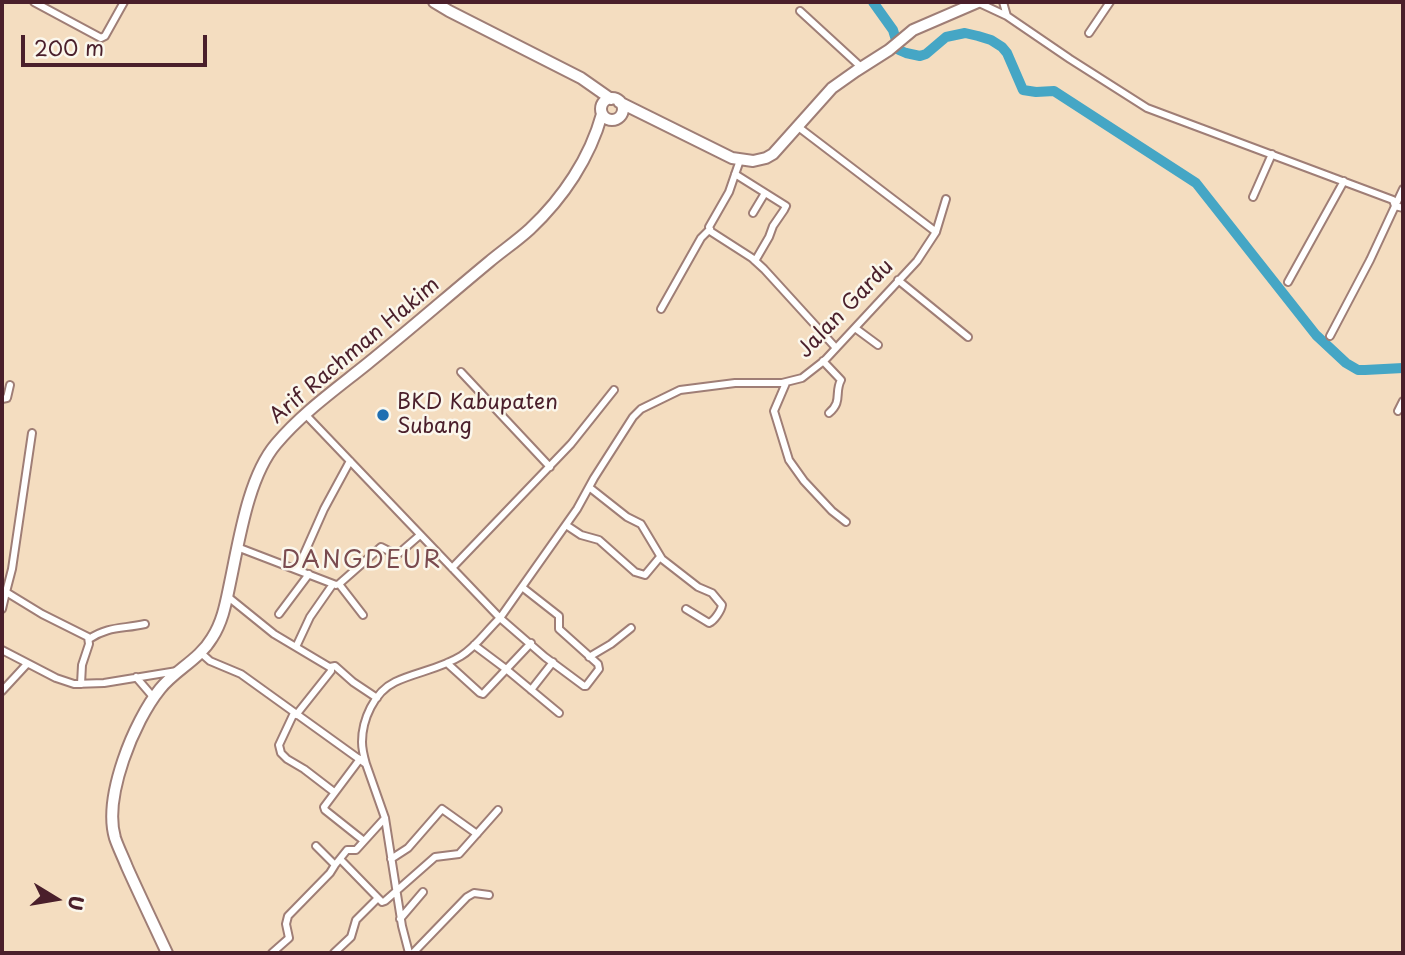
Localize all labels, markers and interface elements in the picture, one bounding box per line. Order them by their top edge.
scale bar [24,21,210,65]
text: 200 m [34,31,104,63]
street label: Jalan Gardu [793,255,899,363]
street label: Arif Rachman Hakim [265,273,445,429]
place label: BKD Kabupaten Subang [397,390,558,440]
marker: BKD Kabupaten Subang [375,407,391,423]
district label: DANGDEUR [282,547,442,575]
north arrow [21,864,91,934]
text: U [61,893,92,913]

